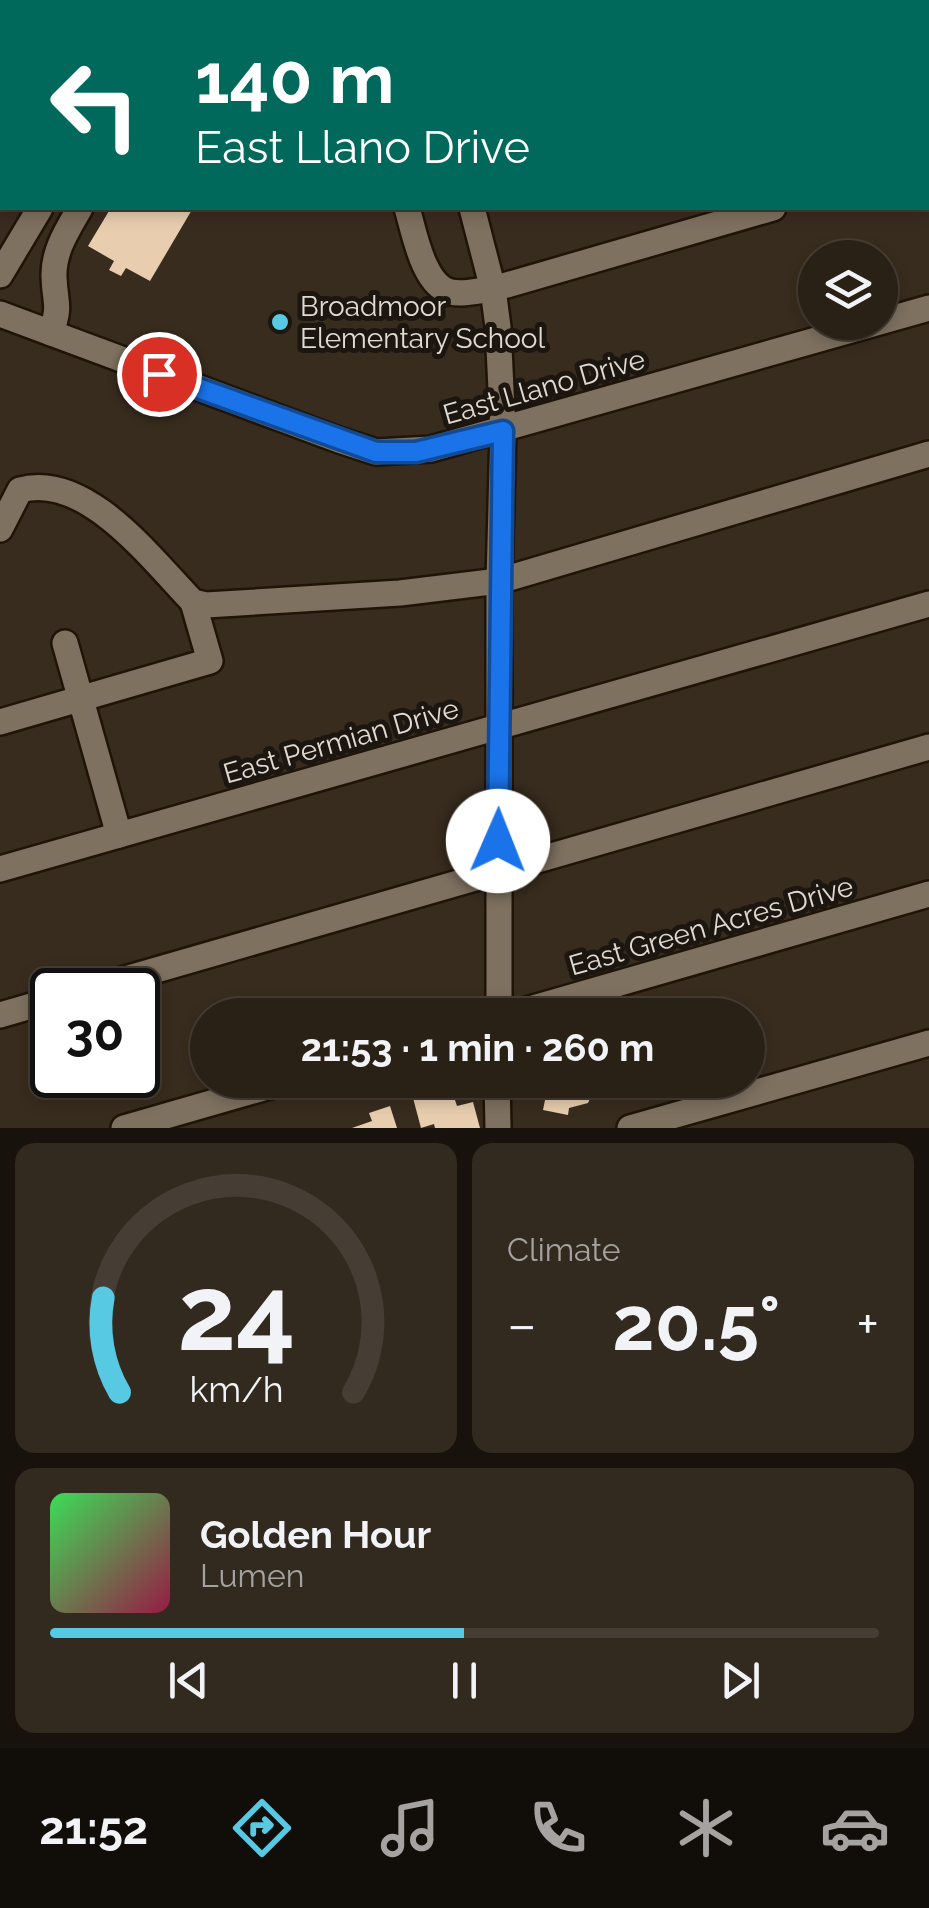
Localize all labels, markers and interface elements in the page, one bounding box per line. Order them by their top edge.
text: 140 m [195,37,395,119]
icon: left [30,40,160,170]
text: East Llano Drive [195,121,530,174]
map controls [798,240,898,340]
button: layers [798,240,898,340]
place label: Broadmoor Elementary School [300,290,545,355]
marker: Broadmoor Elementary School [269,311,291,333]
pin [117,332,202,417]
street label: East Llano Drive [439,342,649,432]
icon: arrive [132,347,187,402]
street label: East Permian Drive [220,692,462,790]
position arrow [446,789,550,893]
street label: East Green Acres Drive [565,870,857,982]
speed limit sign: 30 [30,968,160,1098]
text: 21:53 · 1 min · 260 m [301,1025,654,1070]
text: Climate [507,1231,621,1268]
text: 24 [177,1252,295,1374]
text: 20.5° [612,1279,780,1368]
text: − [507,1292,537,1357]
text: + [856,1292,879,1357]
text: km/h [189,1368,283,1410]
text: Golden Hour [200,1512,431,1557]
text: Lumen [200,1557,304,1594]
icon: previous [161,1653,216,1708]
icon: pause [437,1653,492,1708]
icon: next [713,1653,768,1708]
icon: directions [227,1793,297,1863]
icon: music [375,1793,445,1863]
icon: phone [523,1793,593,1863]
icon: climate [671,1793,741,1863]
icon: car [820,1793,890,1863]
text: 21:52 [39,1802,148,1855]

